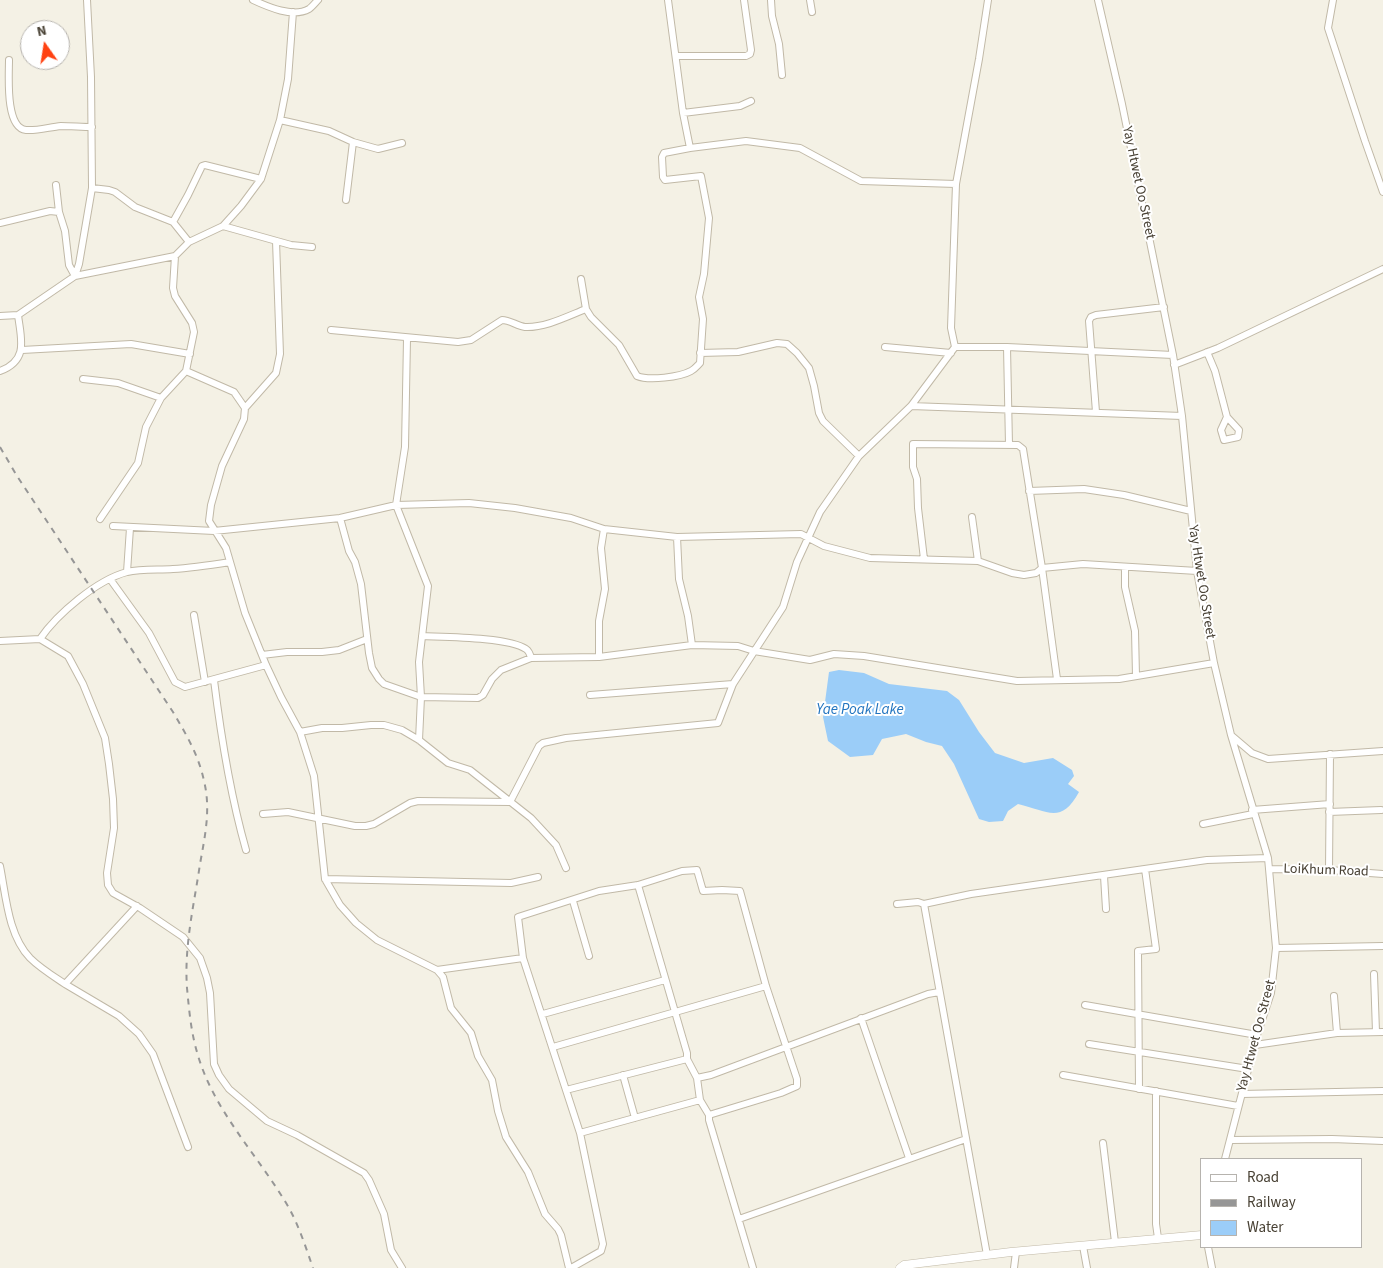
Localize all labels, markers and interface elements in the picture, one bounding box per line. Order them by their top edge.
north arrow [20,20,70,70]
text: N [35,21,49,42]
street label: Yay Htwet Oo Street [1118,125,1158,241]
street label: Yay Htwet Oo Street [1184,524,1218,640]
water label: Yae Poak Lake [816,702,904,720]
street label: LoiKhum Road [1283,861,1369,881]
street label: Yay Htwet Oo Street [1234,978,1280,1094]
legend [1200,1158,1363,1248]
text: Road [1247,1167,1279,1188]
text: Railway [1247,1192,1296,1213]
text: Water [1247,1217,1283,1238]

